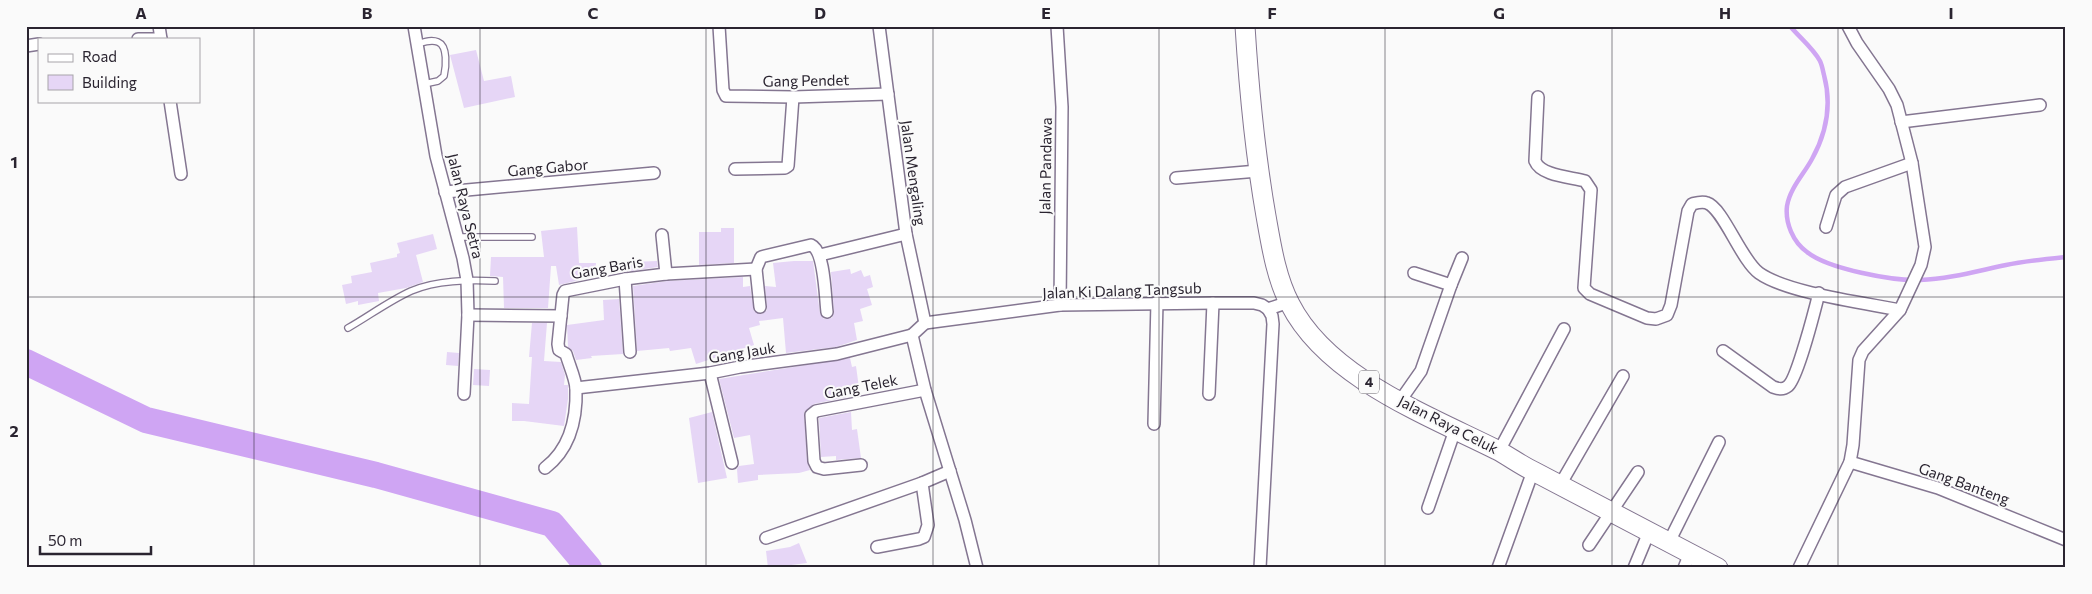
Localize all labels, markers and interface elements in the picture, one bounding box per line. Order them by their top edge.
text: A [135,3,147,22]
text: B [362,3,373,22]
text: C [588,3,599,22]
text: D [814,3,826,22]
text: E [1041,3,1051,22]
text: F [1267,3,1277,22]
text: G [1493,3,1505,22]
text: H [1719,3,1731,22]
text: I [1948,3,1954,22]
legend [38,38,200,102]
text: Road [82,47,117,65]
street label: Gang Pendet [762,70,849,90]
text: Building [82,73,137,91]
street label: Jalan Pandawa [1035,117,1055,215]
street label: Jalan Mengaling [898,119,930,227]
street label: Jalan Raya Setra [444,151,488,260]
text: 1 [10,152,18,171]
street label: Gang Gabor [507,155,589,180]
street label: Gang Baris [569,252,644,282]
street label: Jalan Ki Dalang Tangsub [1042,278,1202,302]
street label: Gang Jauk [707,338,776,366]
street label: Gang Telek [822,370,899,402]
road number: 4 [1359,371,1379,394]
street label: Jalan Raya Celuk [1395,391,1501,457]
text: 2 [9,421,19,440]
street label: Gang Banteng [1917,458,2012,508]
scale bar [40,524,151,556]
text: 50 m [48,531,82,549]

